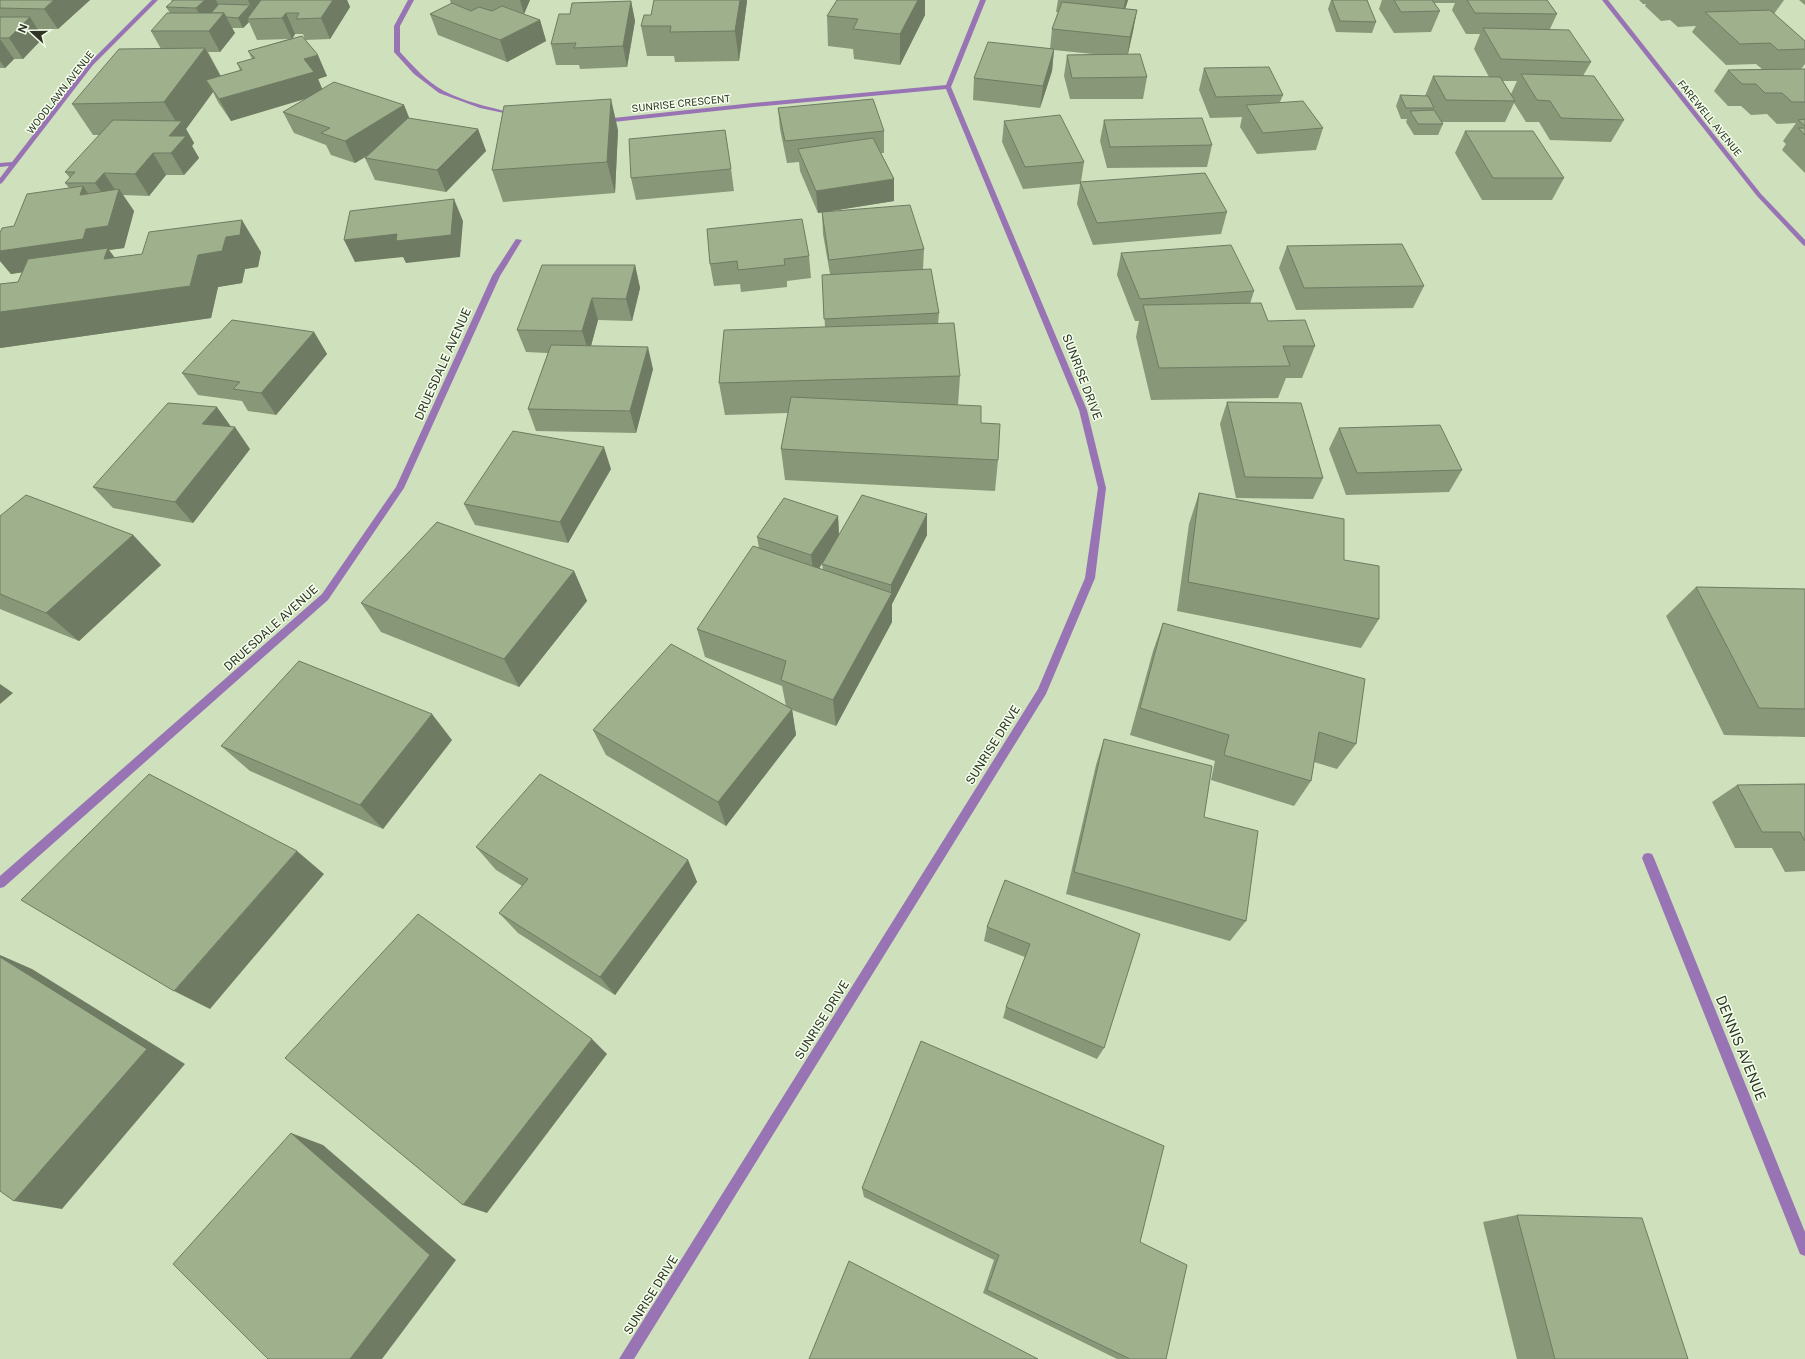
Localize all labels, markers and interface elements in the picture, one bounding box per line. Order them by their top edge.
north arrow [12,12,52,52]
text: N [16,22,30,35]
street label: WOODLAWN AVENUE [24,48,96,136]
street label: FAREWELL AVENUE [1675,77,1745,159]
street label: SUNRISE CRESCENT [631,92,731,114]
street label: DRUESDALE AVENUE [412,306,474,422]
street label: SUNRISE DRIVE [1059,332,1105,422]
street label: DRUESDALE AVENUE [221,582,321,674]
street label: SUNRISE DRIVE [963,703,1023,787]
street label: SUNRISE DRIVE [792,978,852,1062]
street label: DENNIS AVENUE [1713,993,1769,1103]
street label: SUNRISE DRIVE [621,1253,681,1337]

